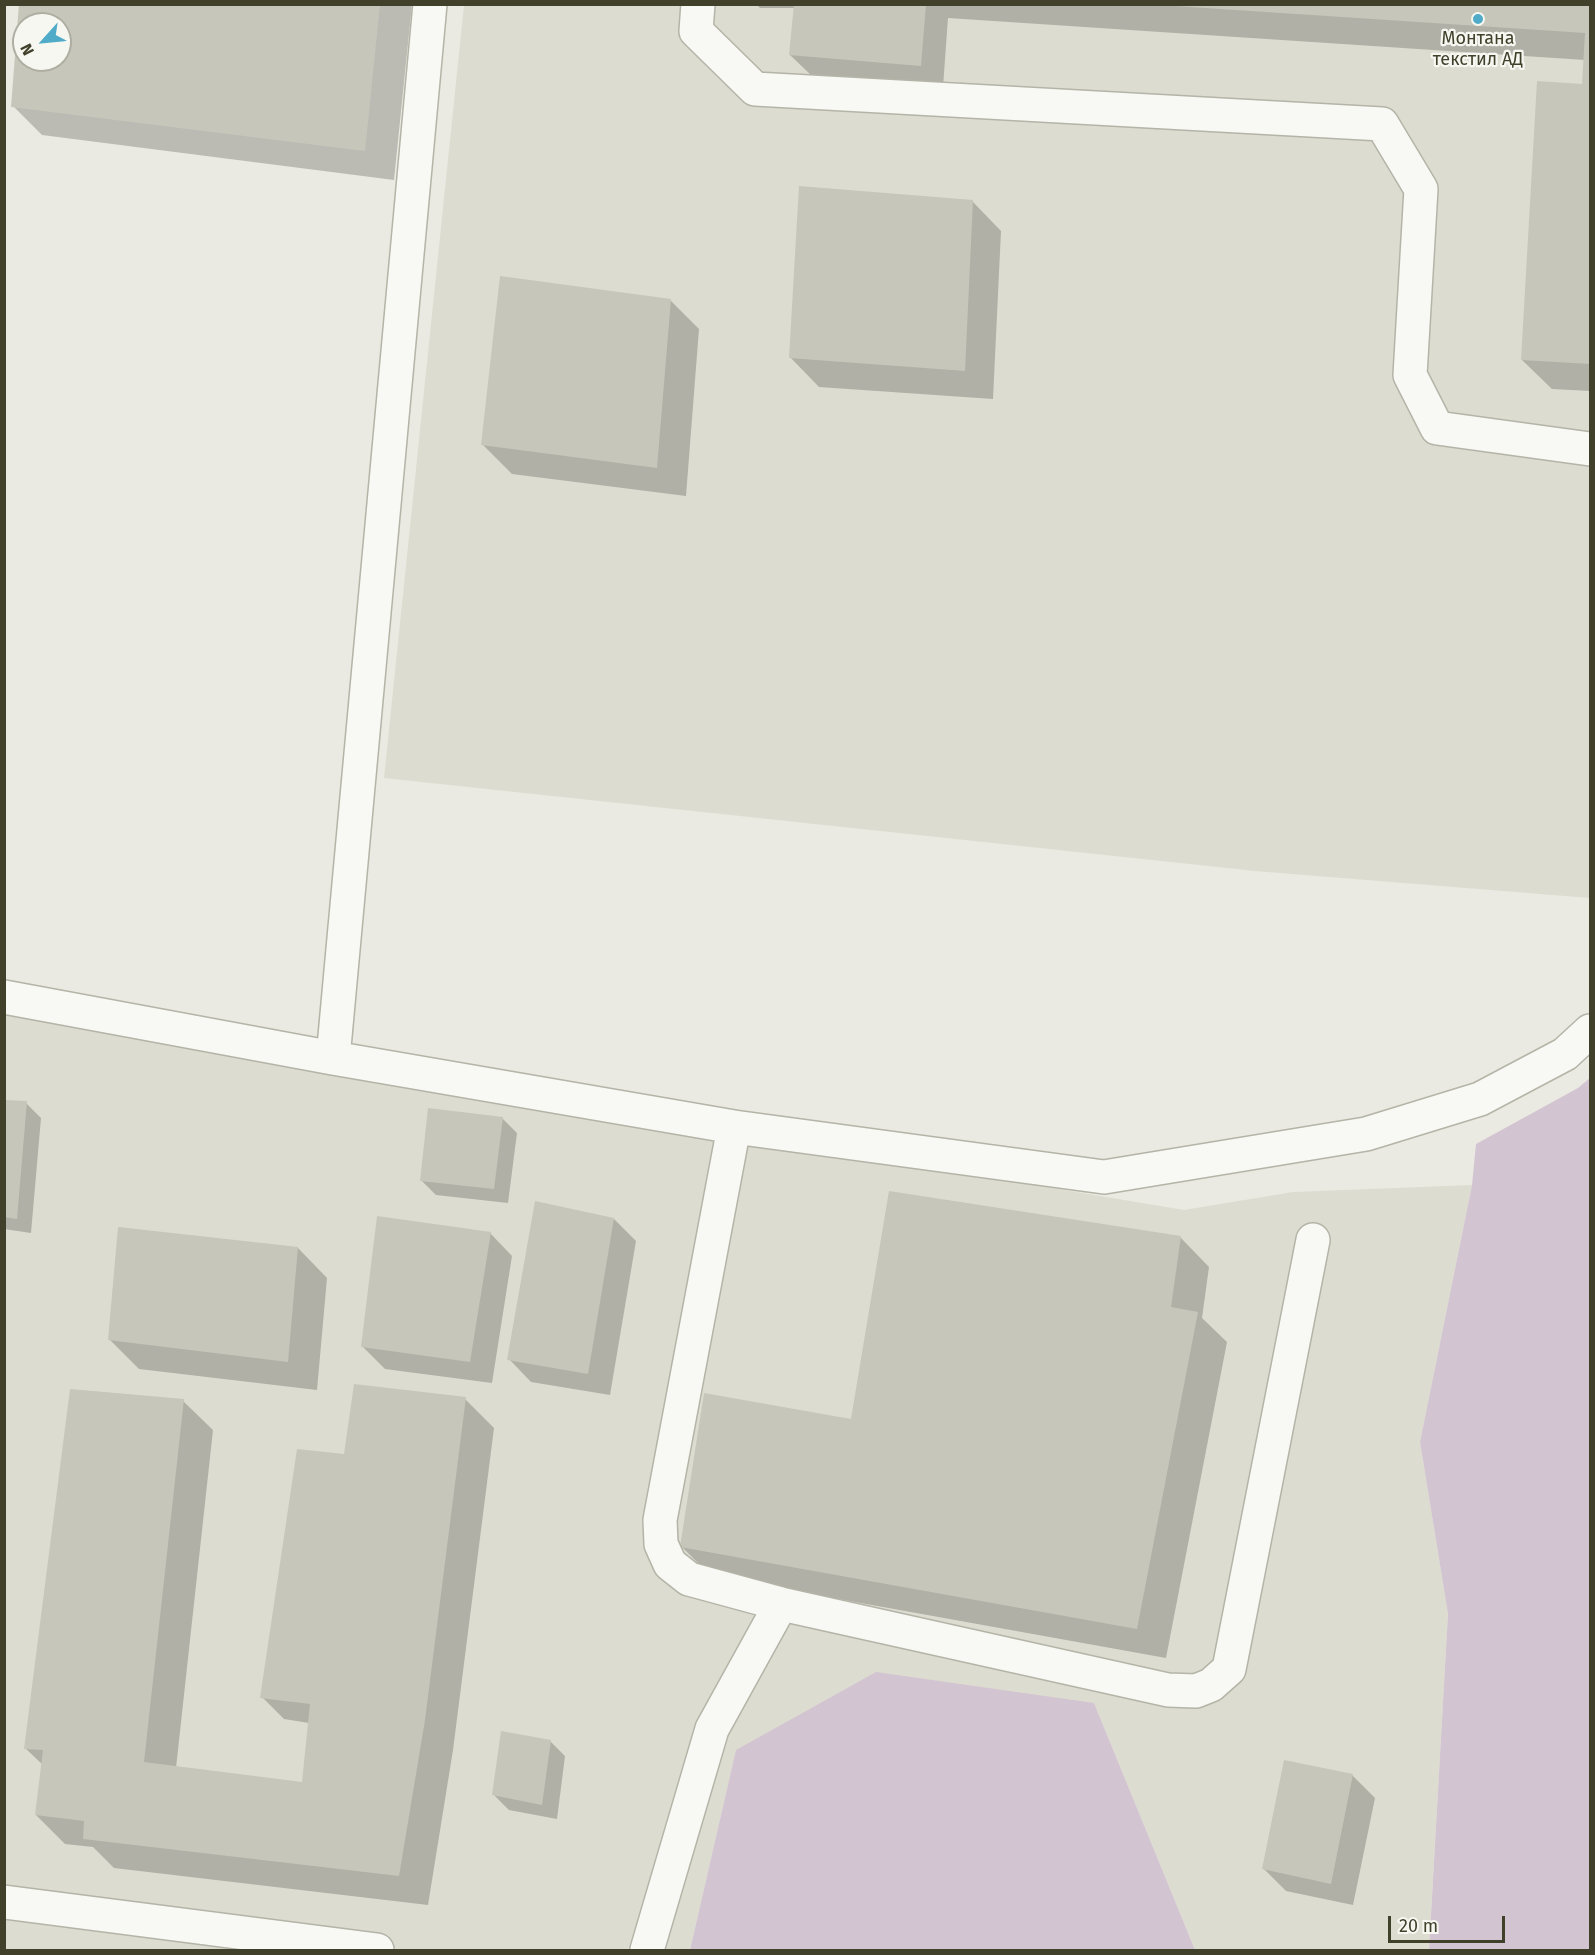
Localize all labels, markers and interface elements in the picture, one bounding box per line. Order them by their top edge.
north arrow [12,12,72,72]
marker: Монтана текстил АД [1471,12,1485,26]
place label: Монтана текстил АД [1433,28,1523,70]
text: N [16,40,38,59]
scale bar [1391,1904,1508,1942]
text: 20 m [1399,1915,1438,1937]

